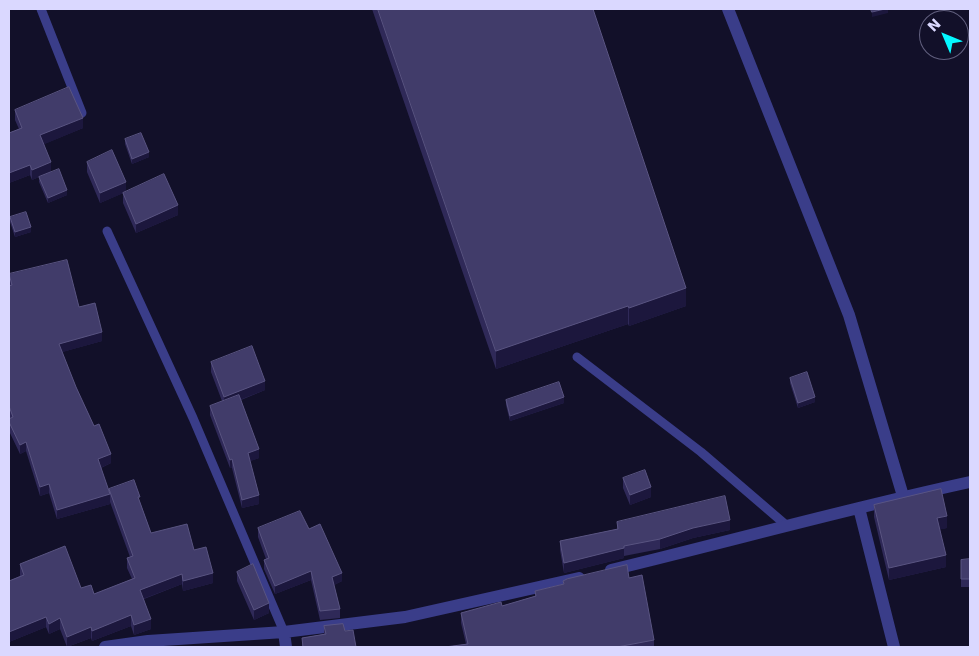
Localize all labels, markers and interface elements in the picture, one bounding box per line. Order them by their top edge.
north arrow [919,10,969,60]
text: N [924,15,944,35]

